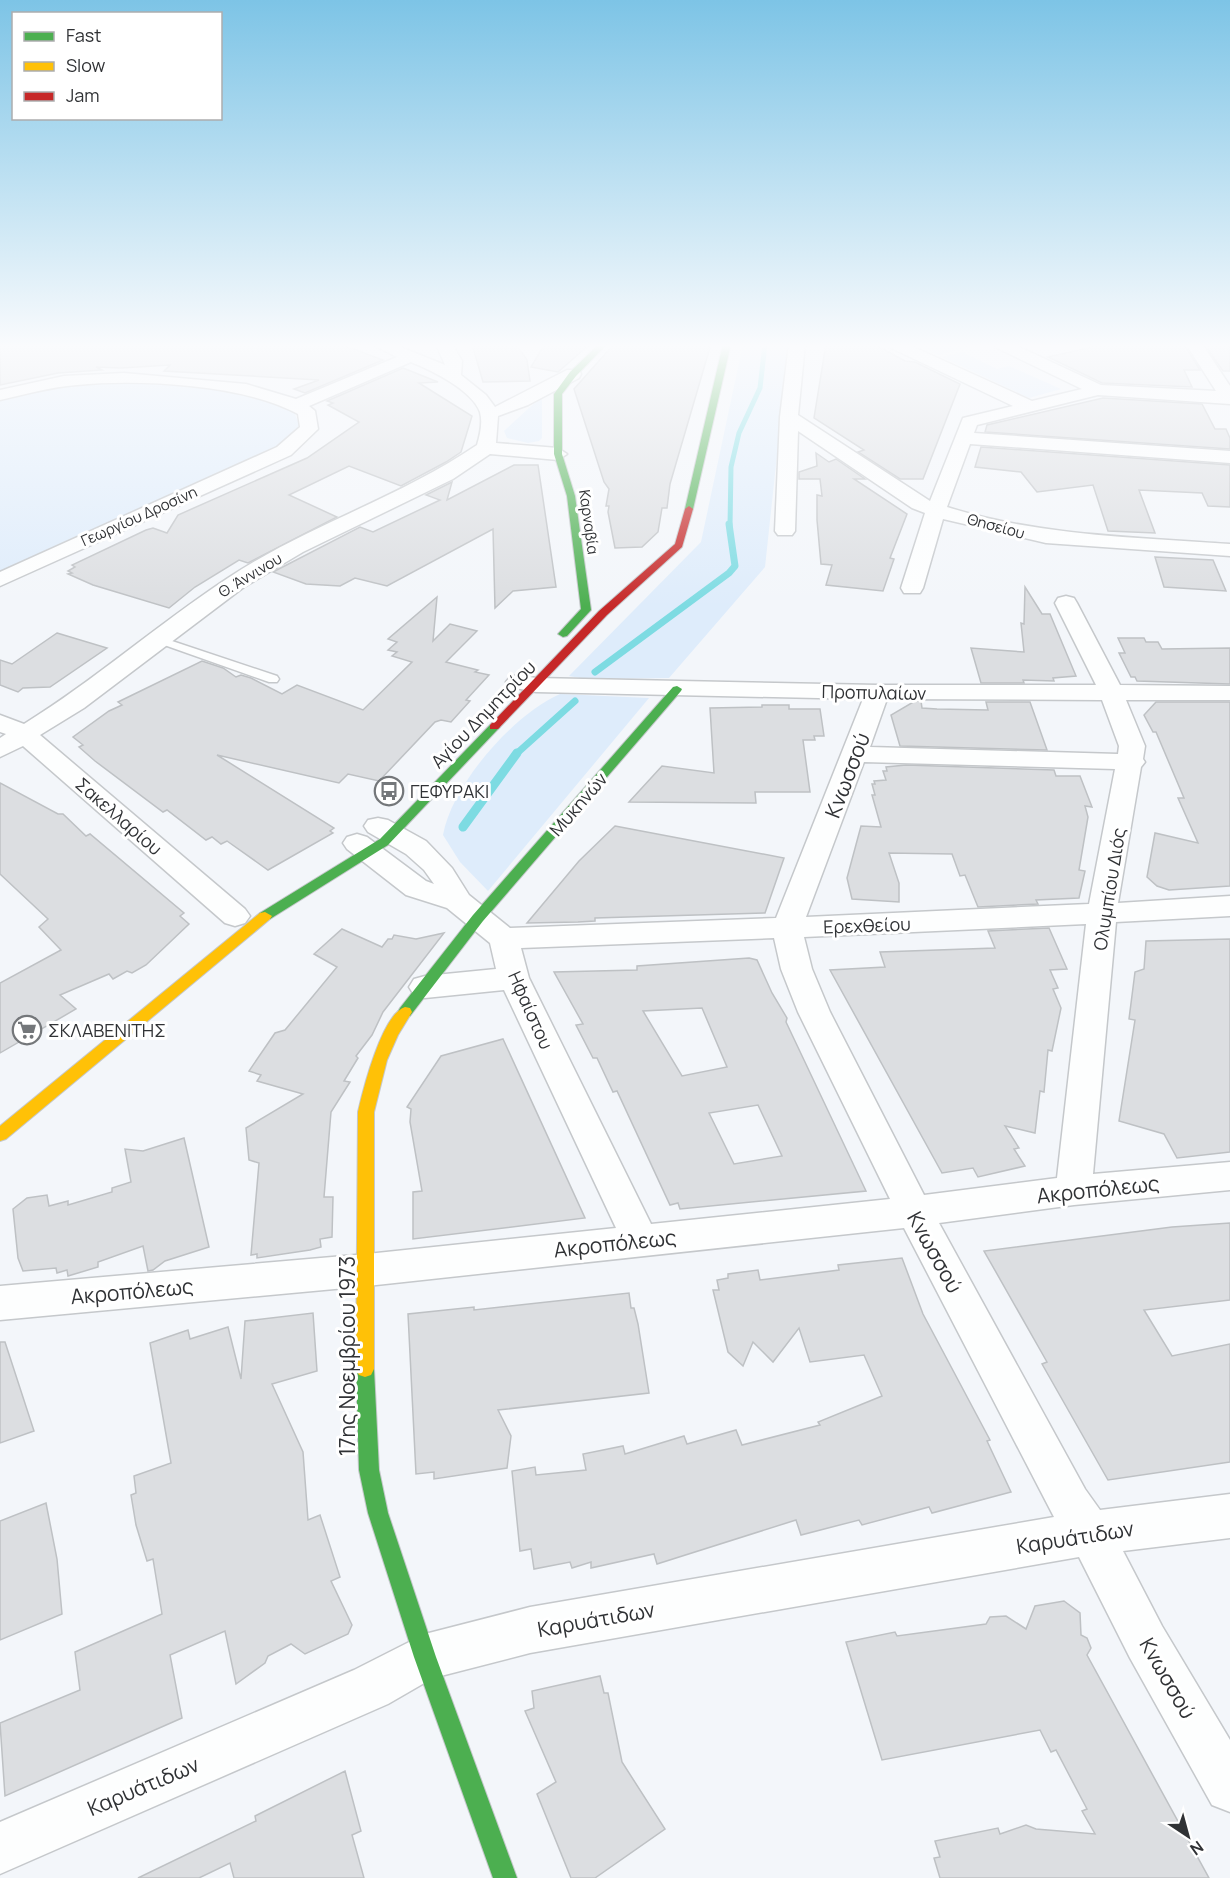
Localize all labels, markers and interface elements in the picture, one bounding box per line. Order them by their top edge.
legend [12,12,222,120]
text: Fast [66,23,101,47]
text: Slow [66,53,106,77]
text: Jam [66,83,100,107]
street label: Γεωργίου Δροσίνη [77,481,201,551]
street label: Καρναβία [574,488,604,556]
street label: Θησείου [965,508,1027,544]
street label: Θ. Άννινου [214,548,286,602]
street label: Αγίου Δημητρίου [425,655,541,773]
street label: Προπυλαίων [821,679,927,705]
street label: Κνωσσού [818,728,876,822]
street label: Μυκηνών [544,767,612,841]
street label: Σακελλαρίου [71,772,167,860]
bus stop icon: ΓΕΦΥΡΑΚΙ [373,775,405,807]
place label: ΓΕΦΥΡΑΚΙ [410,779,489,803]
street label: Ολυμπίου Διός [1087,826,1131,952]
street label: Ερεχθείου [823,911,911,939]
street label: Ηφαίστου [503,967,559,1053]
supermarket icon: ΣΚΛΑΒΕΝΙΤΗΣ [11,1014,43,1046]
place label: ΣΚΛΑΒΕΝΙΤΗΣ [48,1018,166,1042]
street label: Ακροπόλεως [1035,1169,1161,1209]
street label: Κνωσσού [901,1206,969,1298]
street label: Ακροπόλεως [552,1223,678,1263]
street label: 17ης Νοεμβρίου 1973 [333,1256,361,1456]
street label: Ακροπόλεως [69,1272,195,1310]
street label: Καρυάτιδων [1014,1514,1136,1560]
street label: Καρυάτιδων [535,1595,657,1643]
street label: Κνωσσού [1134,1632,1202,1724]
street label: Καρυάτιδων [83,1750,203,1822]
north arrow [1158,1806,1218,1866]
text: N [1186,1836,1208,1860]

